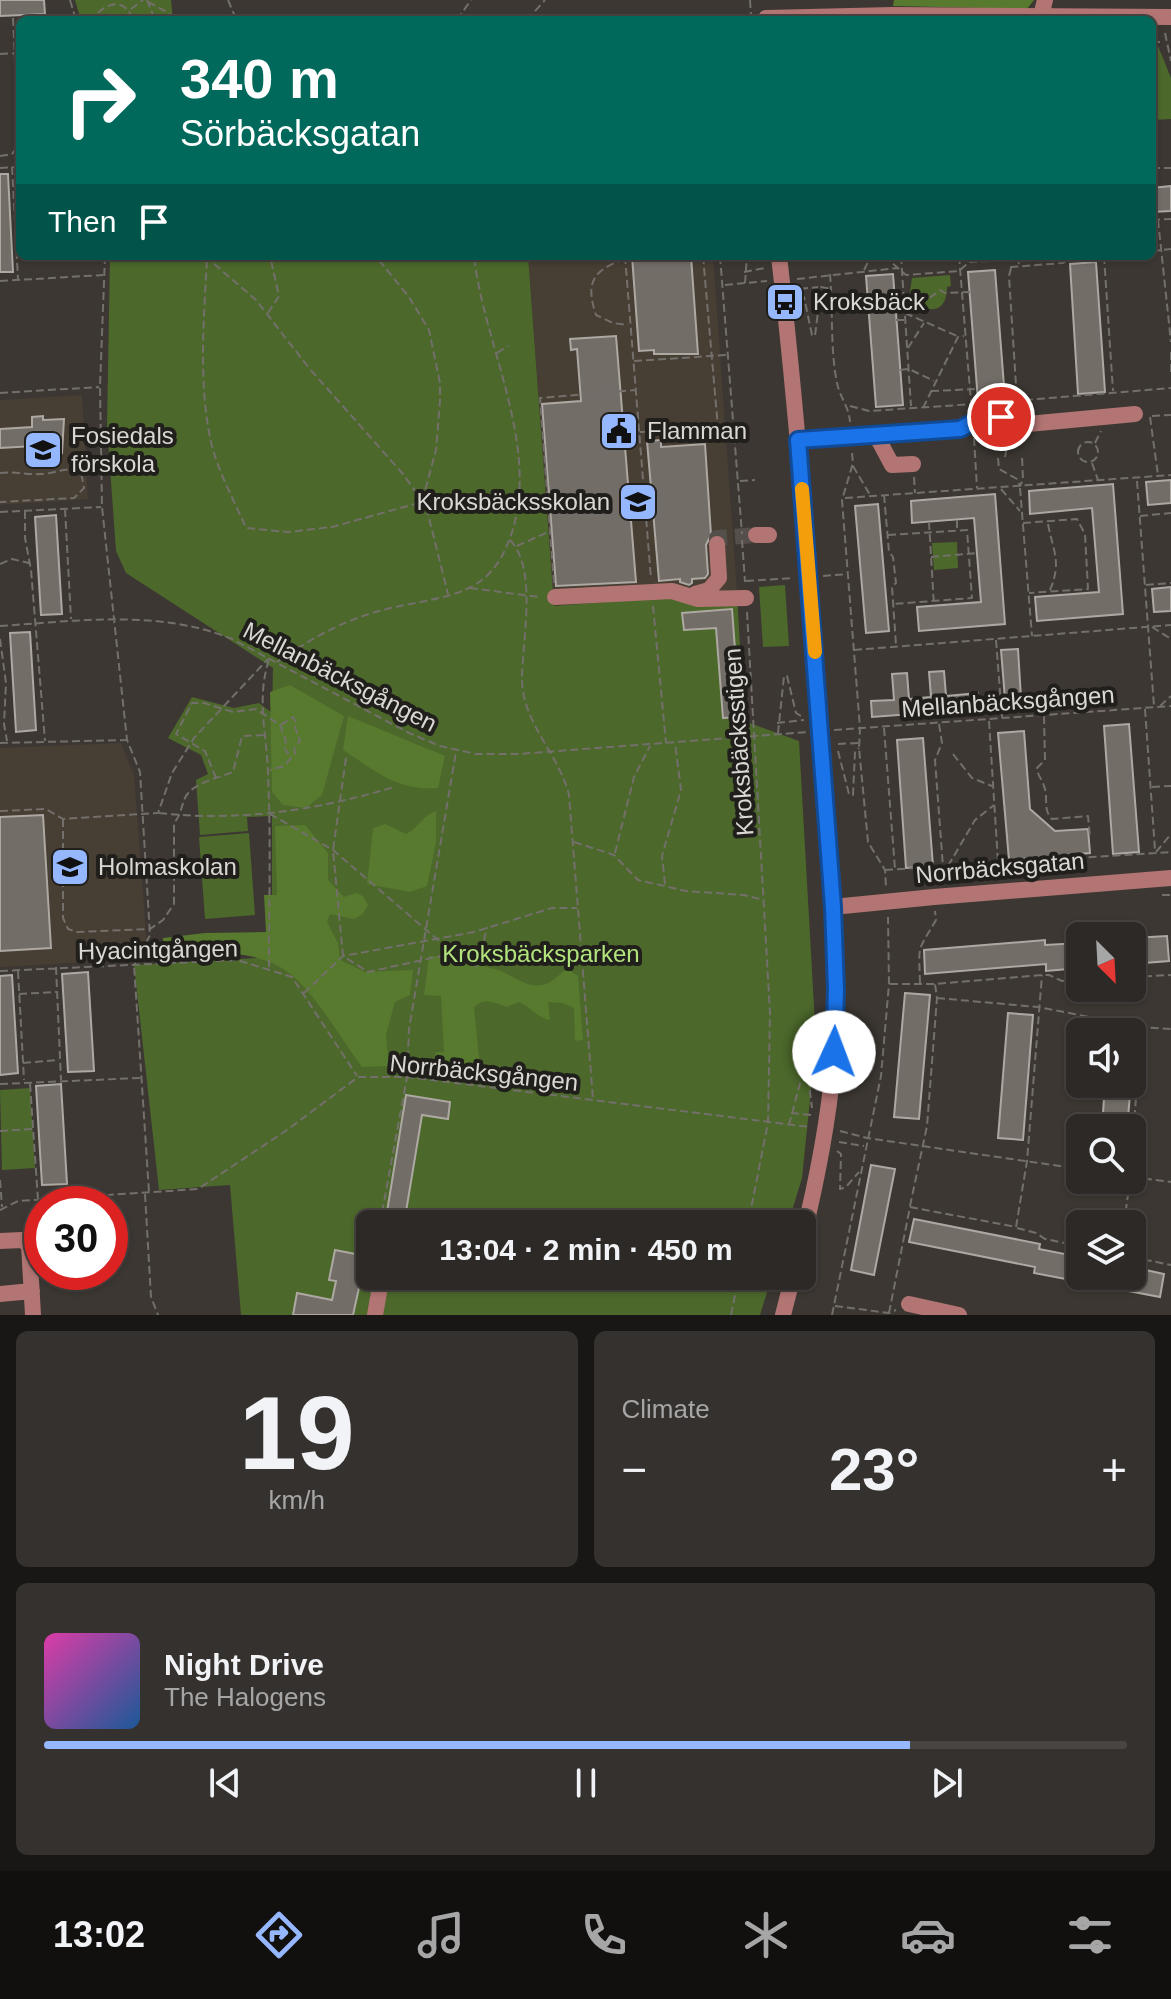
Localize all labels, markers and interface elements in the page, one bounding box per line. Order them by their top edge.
text: 340 m [180,47,339,110]
icon: right [48,48,152,152]
text: Sörbäcksgatan [180,113,420,154]
icon: arrive [132,200,176,244]
text: Then [48,205,116,238]
bus stop icon: Kroksbäck [764,281,806,323]
place label: Kroksbäck [813,288,926,315]
pin [967,383,1035,451]
icon: arrive [979,395,1023,439]
public building icon: Flamman [598,410,640,452]
place label: Flamman [647,417,747,444]
place label: Fosiedals förskola [71,422,174,477]
school or university icon: Fosiedals förskola [22,429,64,471]
school or university icon: Kroksbäcksskolan [617,481,659,523]
place label: Kroksbäcksskolan [417,488,610,515]
street label: Mellanbäcksgången [239,616,441,737]
street label: Kroksbäcksstigen [718,647,759,837]
street label: Mellanbäcksgången [901,681,1115,722]
school or university icon: Holmaskolan [49,846,91,888]
street label: Norrbäcksgatan [914,847,1086,888]
place label: Holmaskolan [98,853,237,880]
north arrow [1066,922,1146,1002]
map controls [1066,922,1146,1290]
street label: Hyacintgången [78,935,238,964]
park label: Kroksbäcksparken [442,940,640,967]
position arrow [792,1010,876,1094]
button: sound [1066,1018,1146,1098]
street label: Norrbäcksgången [388,1049,580,1096]
button: search [1066,1114,1146,1194]
speed limit sign: 30 [24,1186,128,1290]
button: layers [1066,1210,1146,1290]
text: 13:04 · 2 min · 450 m [439,1233,733,1266]
text: 19 [239,1375,355,1491]
text: Climate [622,1394,710,1424]
text: 23° [829,1436,920,1503]
text: − [622,1445,647,1494]
text: + [1101,1445,1127,1494]
text: km/h [269,1485,325,1515]
text: Night Drive [164,1648,324,1681]
text: The Halogens [164,1682,326,1712]
icon: previous [203,1761,247,1805]
icon: pause [564,1761,608,1805]
icon: next [925,1761,969,1805]
icon: directions [251,1907,307,1963]
icon: music [413,1907,469,1963]
icon: phone [576,1907,632,1963]
icon: climate [738,1907,794,1963]
icon: car [900,1907,956,1963]
icon: filters [1062,1907,1118,1963]
text: 13:02 [53,1914,145,1955]

